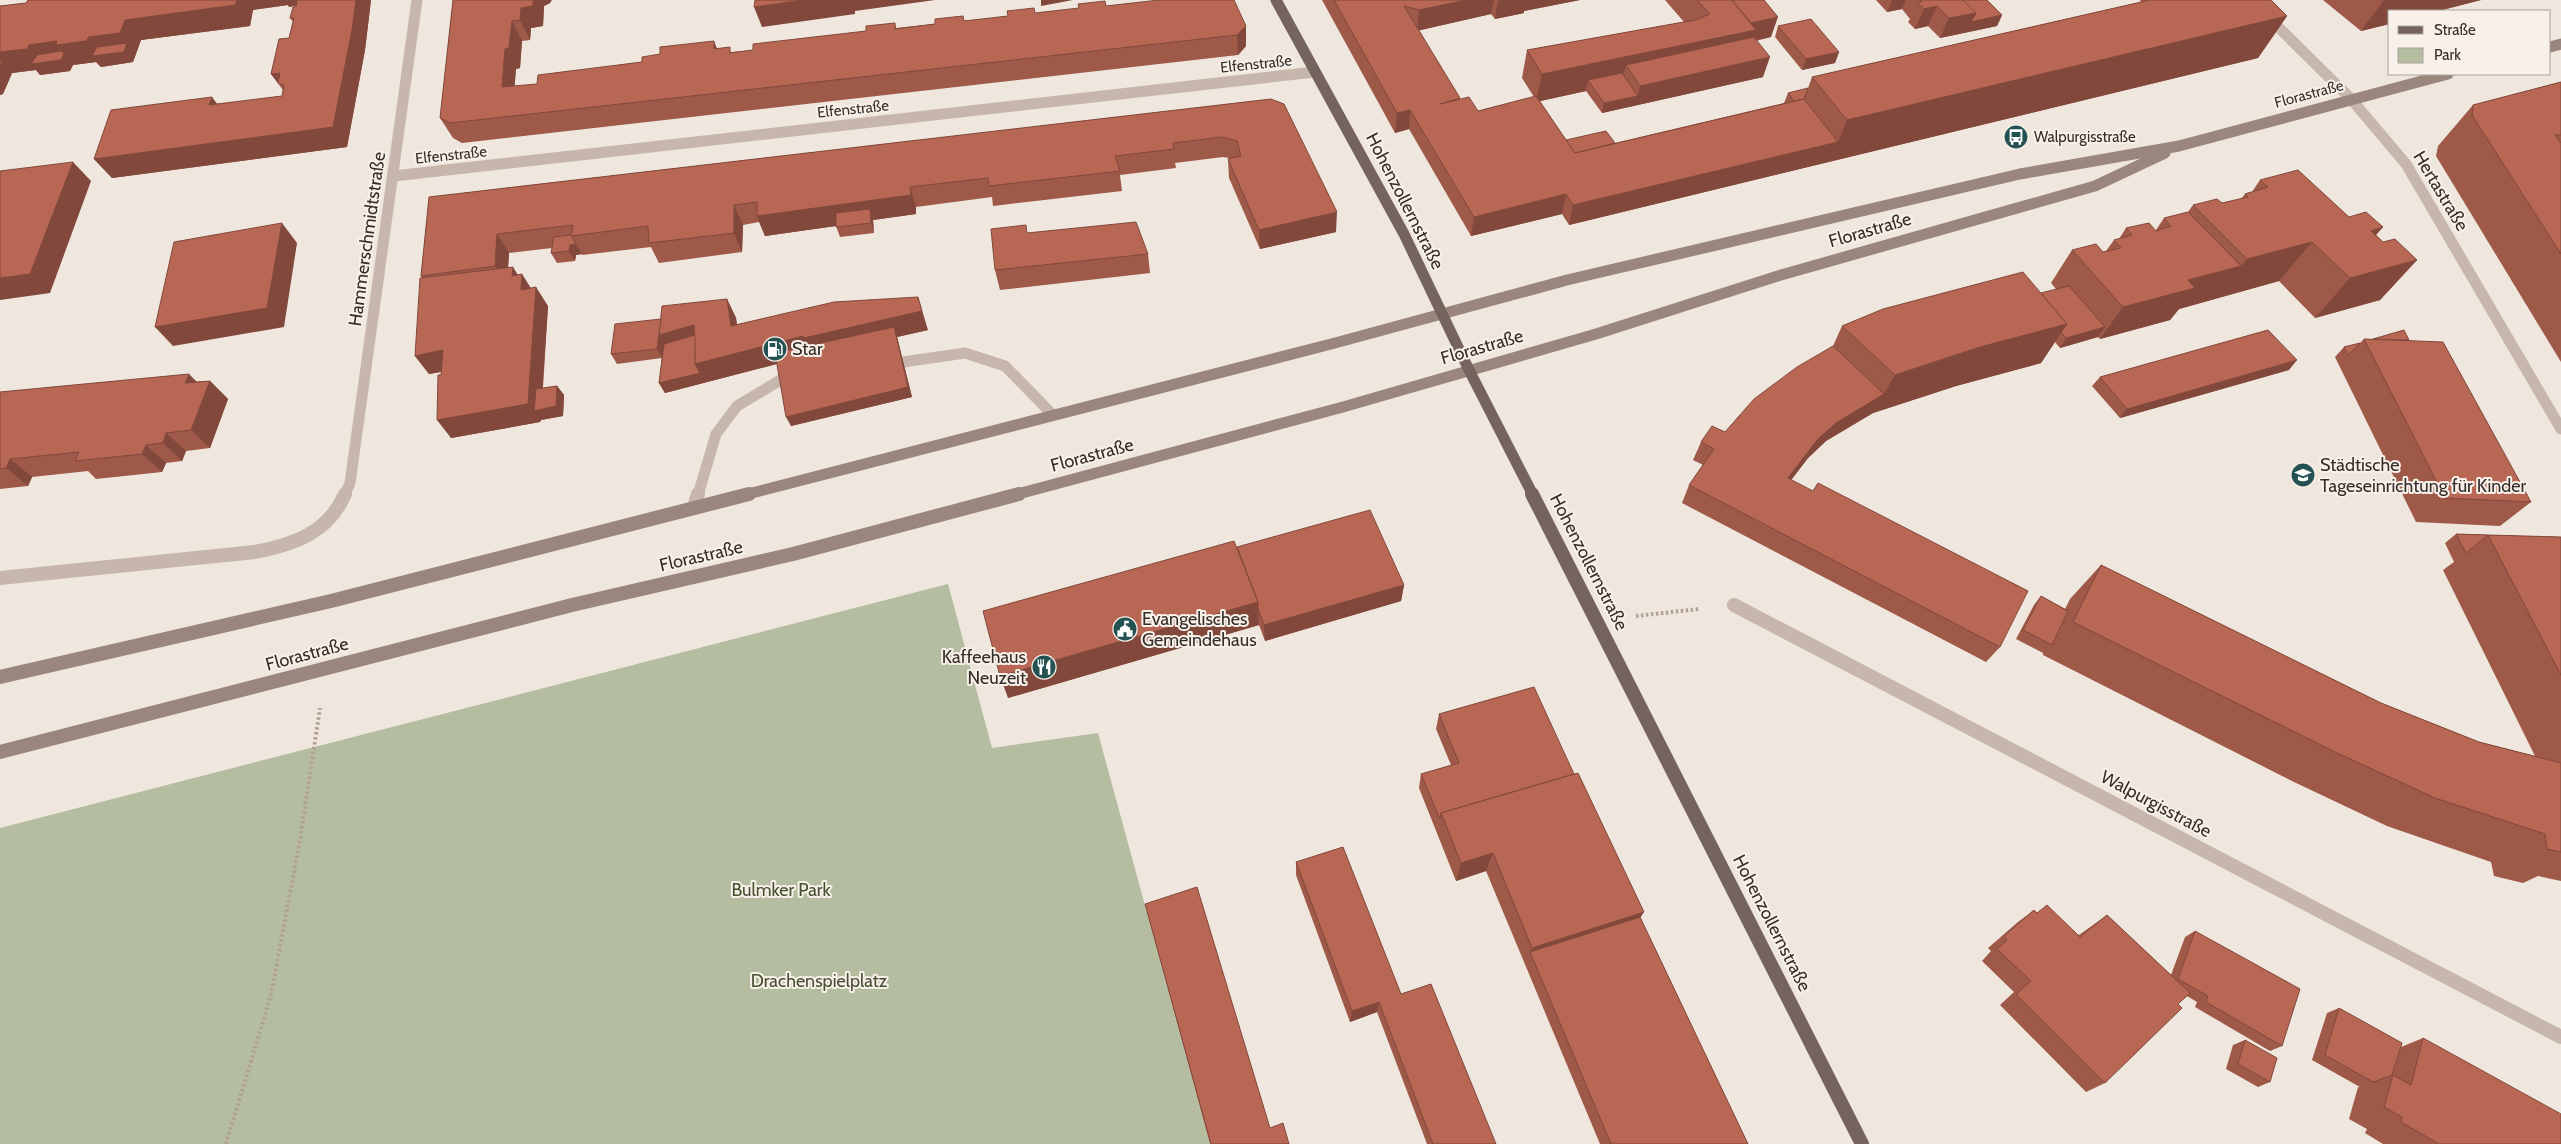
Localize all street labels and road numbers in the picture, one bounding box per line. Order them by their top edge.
street label: Elfenstraße [1219,51,1293,77]
street label: Florastraße [2272,76,2346,112]
street label: Elfenstraße [816,96,890,122]
street label: Hohenzollernstraße [1361,129,1449,273]
street label: Elfenstraße [414,142,488,168]
street label: Hertastraße [2409,147,2473,235]
street label: Hammerschmidtstraße [344,150,390,328]
street label: Florastraße [1826,208,1914,252]
street label: Florastraße [1438,325,1526,369]
street label: Florastraße [1048,433,1136,477]
street label: Hohenzollernstraße [1545,490,1633,634]
street label: Florastraße [657,536,745,576]
street label: Florastraße [263,632,351,676]
street label: Walpurgisstraße [2097,766,2215,842]
street label: Hohenzollernstraße [1728,851,1816,995]

